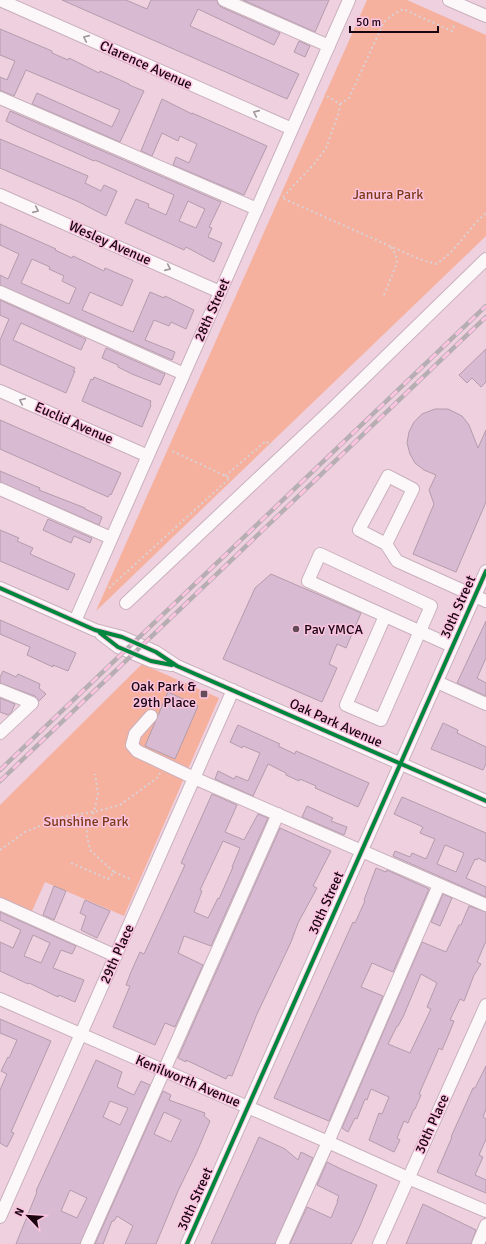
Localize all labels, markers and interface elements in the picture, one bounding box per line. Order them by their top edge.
scale bar [350,8,438,34]
text: 50 m [356,15,381,30]
one-way arrow [83,35,90,43]
street label: Clarence Avenue [97,37,195,93]
one-way arrow [253,110,260,118]
park label: Janura Park [353,186,423,203]
one-way arrow [32,206,39,214]
street label: Wesley Avenue [66,217,154,269]
one-way arrow [164,264,171,272]
street label: 28th Street [191,276,233,344]
one-way arrow [19,397,26,405]
street label: Euclid Avenue [32,398,116,448]
street label: 30th Street [437,573,479,641]
place label: Pav YMCA [304,621,363,638]
marker: Pav YMCA [291,624,301,634]
place label: Oak Park & 29th Place [131,678,196,711]
marker: Oak Park & 29th Place [199,689,209,699]
street label: Oak Park Avenue [287,695,385,751]
park label: Sunshine Park [43,813,129,830]
street label: 30th Street [305,869,347,937]
street label: 29th Place [96,922,138,986]
street label: Kenilworth Avenue [133,1051,243,1111]
street label: 30th Place [411,1092,453,1156]
street label: 30th Street [174,1165,216,1233]
north arrow [8,1196,48,1236]
text: N [12,1206,27,1218]

